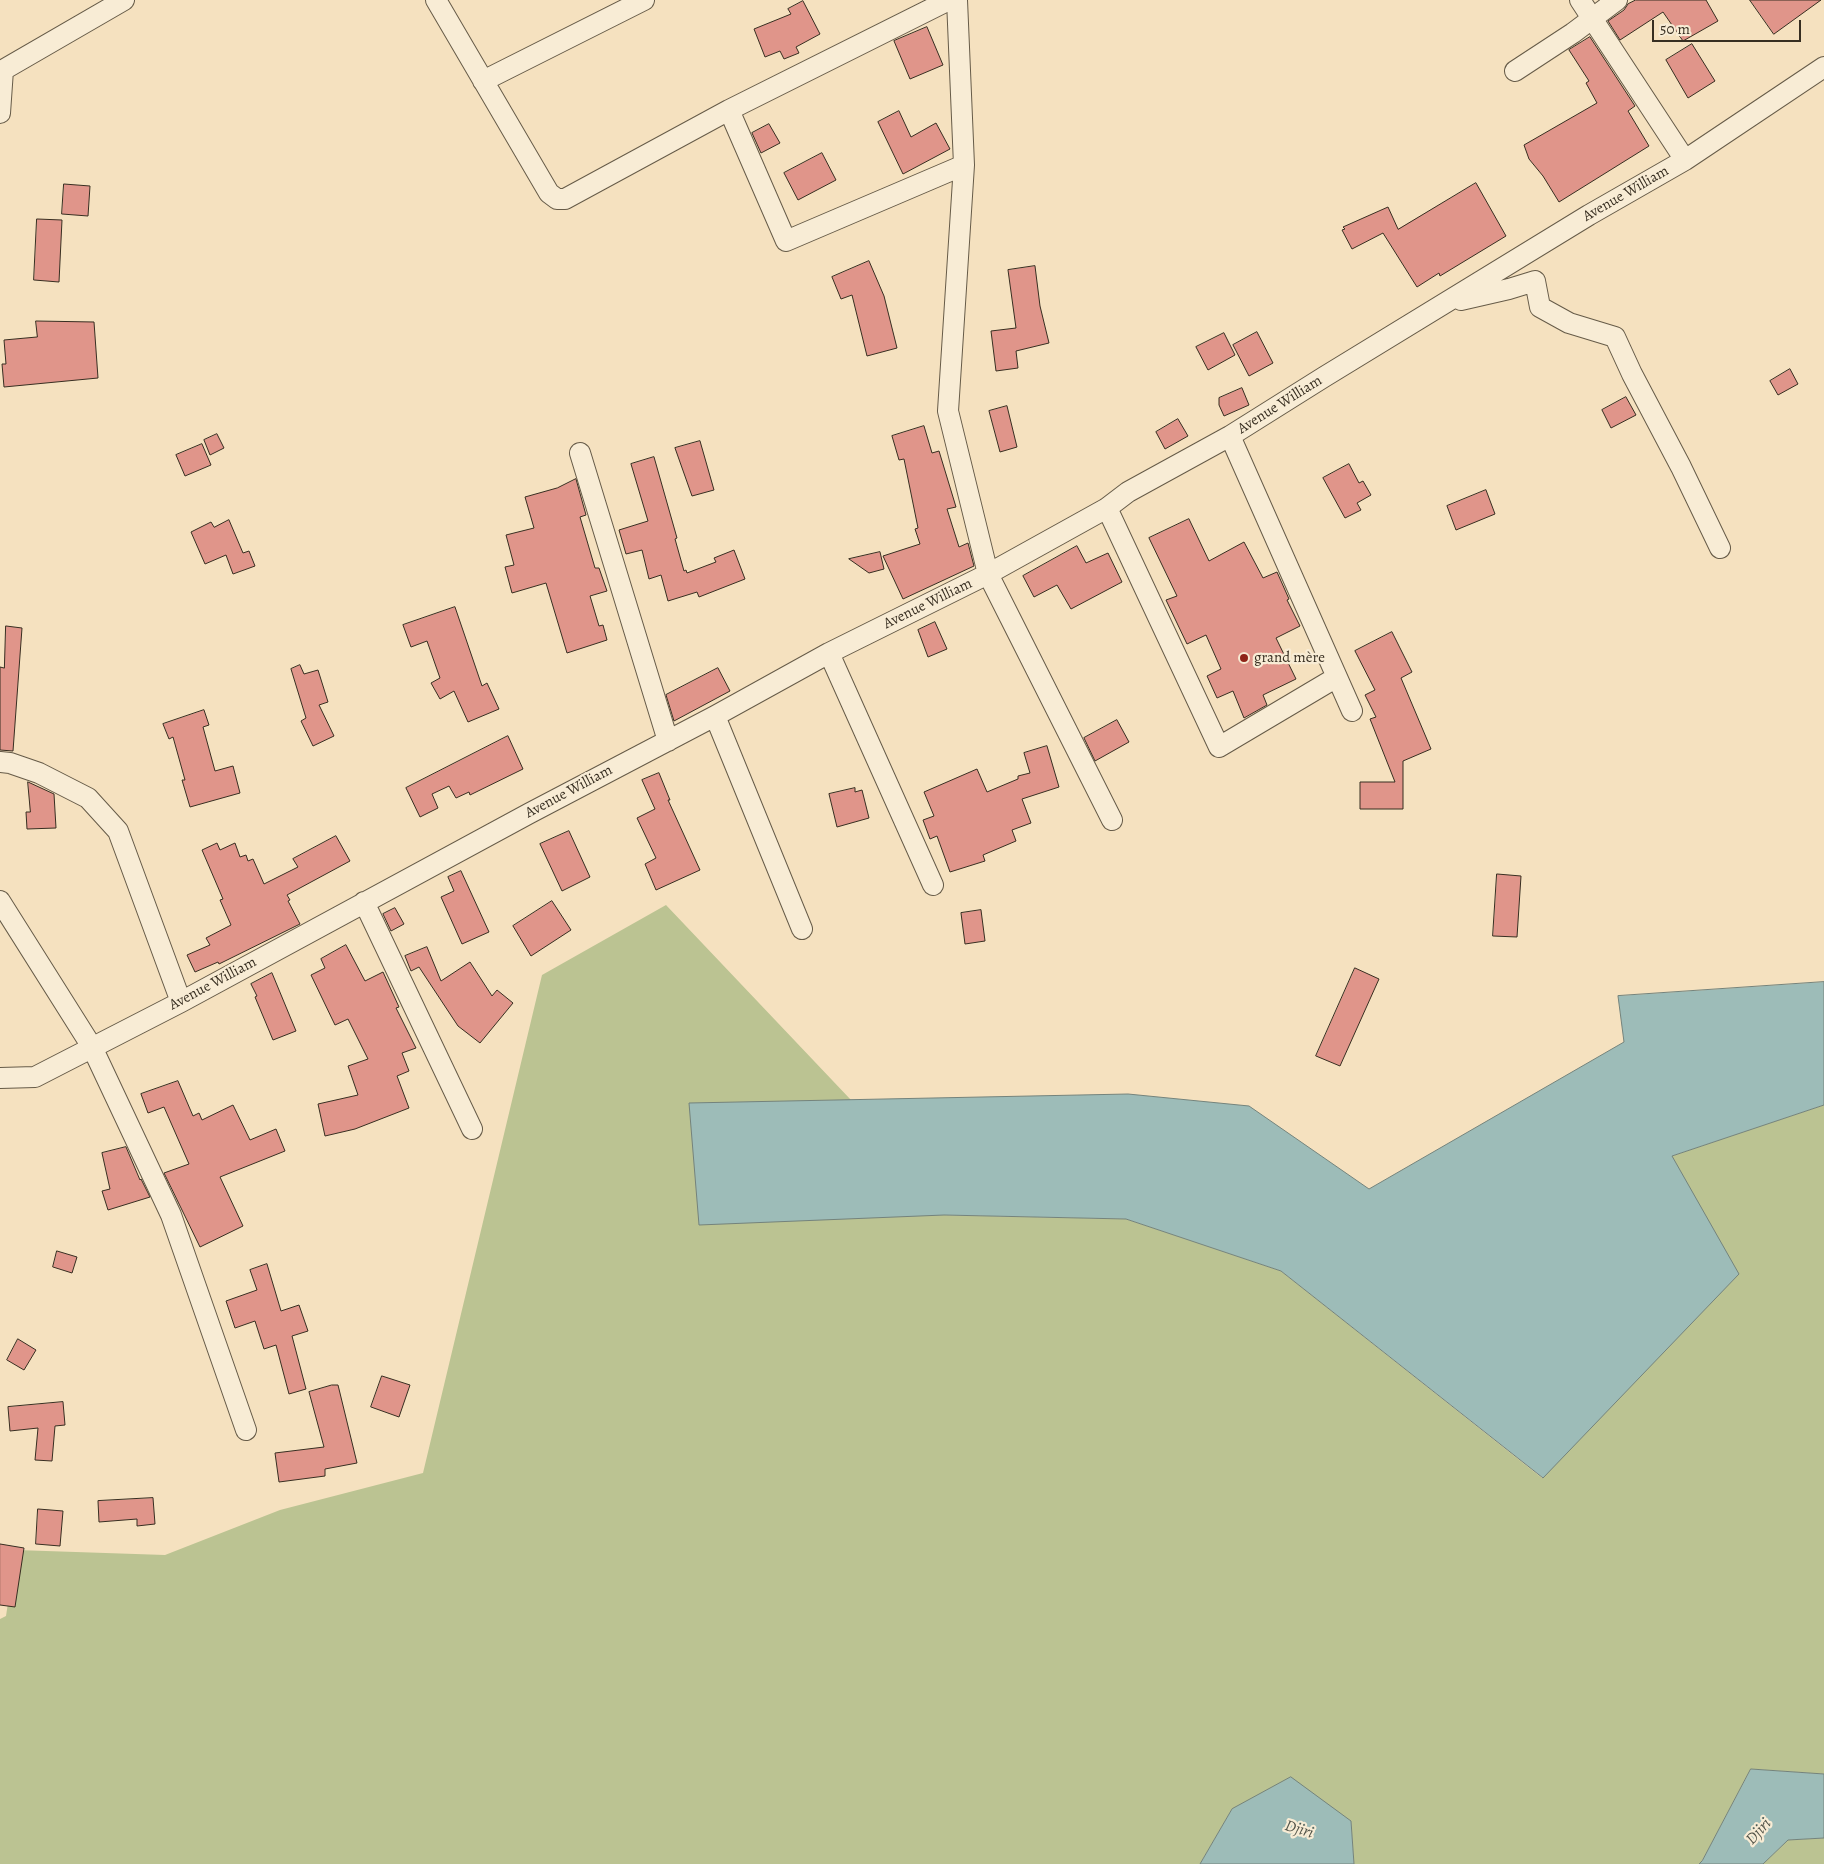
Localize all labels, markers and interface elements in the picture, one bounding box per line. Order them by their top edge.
scale bar [1654,10,1803,42]
text: 50 m [1660,19,1690,39]
street label: Avenue William [1580,162,1672,226]
street label: Avenue William [1234,372,1326,438]
street label: Avenue William [881,575,975,633]
place label: grand mère [1254,649,1325,667]
marker: grand mère [1238,652,1250,664]
street label: Avenue William [522,761,616,823]
street label: Avenue William [166,953,260,1015]
water label: Djiri [1742,1815,1776,1849]
water label: Djiri [1282,1817,1316,1843]

